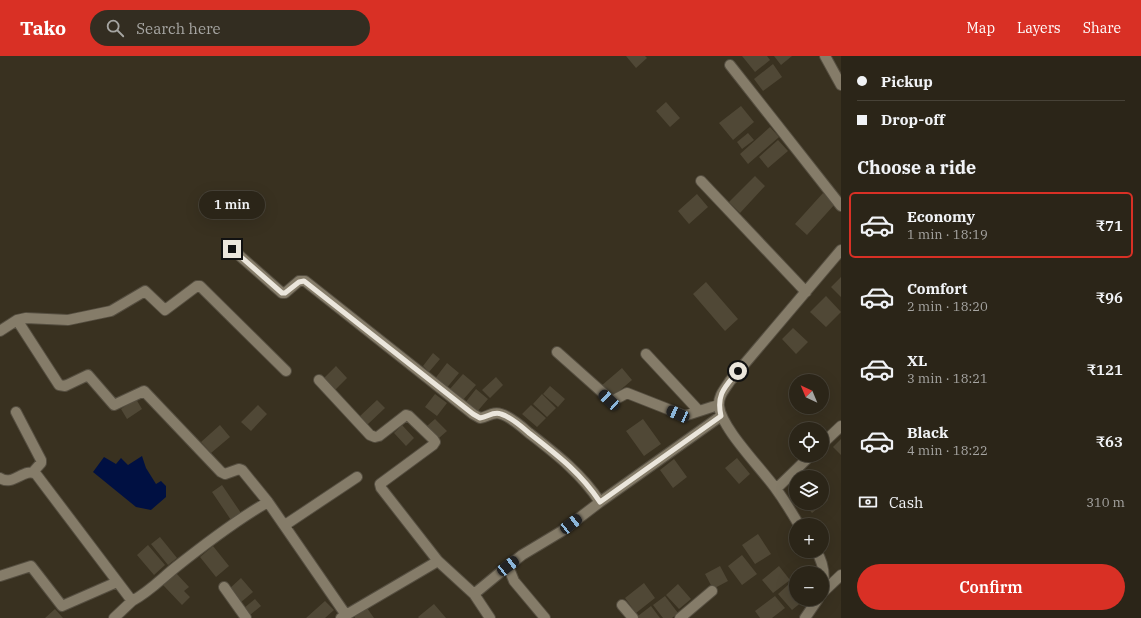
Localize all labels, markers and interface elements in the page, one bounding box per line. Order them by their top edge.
search box [90,10,370,46]
text: Tako [20,16,66,40]
icon: search [104,17,126,39]
text: Search here [136,19,221,38]
text: Map [967,19,995,37]
text: Layers [1017,19,1061,37]
text: Share [1083,19,1121,37]
text: Pickup [881,72,933,91]
text: Drop-off [881,110,945,129]
text: Choose a ride [857,156,976,179]
callout: 1 min [199,191,265,219]
text: 1 min [214,196,250,213]
icon: car [859,207,895,243]
text: Economy [907,207,975,226]
text: ₹71 [1096,216,1123,235]
text: 1 min · 18:19 [907,226,988,243]
route end [223,240,241,258]
icon: car [859,279,895,315]
text: Comfort [907,279,967,298]
text: ₹96 [1096,288,1123,307]
text: 2 min · 18:20 [907,298,988,315]
icon: car [859,351,895,387]
text: XL [907,351,927,370]
text: ₹121 [1087,360,1123,379]
route start [729,362,747,380]
text: 3 min · 18:21 [907,370,988,387]
north arrow [789,374,829,414]
map controls [789,374,829,606]
car [596,387,622,413]
car [665,404,691,424]
button: locate [789,422,829,462]
icon: car [859,423,895,459]
text: Black [907,423,948,442]
text: ₹63 [1096,432,1123,451]
text: 4 min · 18:22 [907,442,988,459]
button: layers [789,470,829,510]
icon: cash [857,491,879,513]
text: Cash [889,493,923,512]
text: 310 m [1086,494,1125,511]
car [558,512,584,536]
button: + [789,518,829,558]
car [495,554,521,578]
button: Confirm [857,564,1125,610]
button: − [789,566,829,606]

